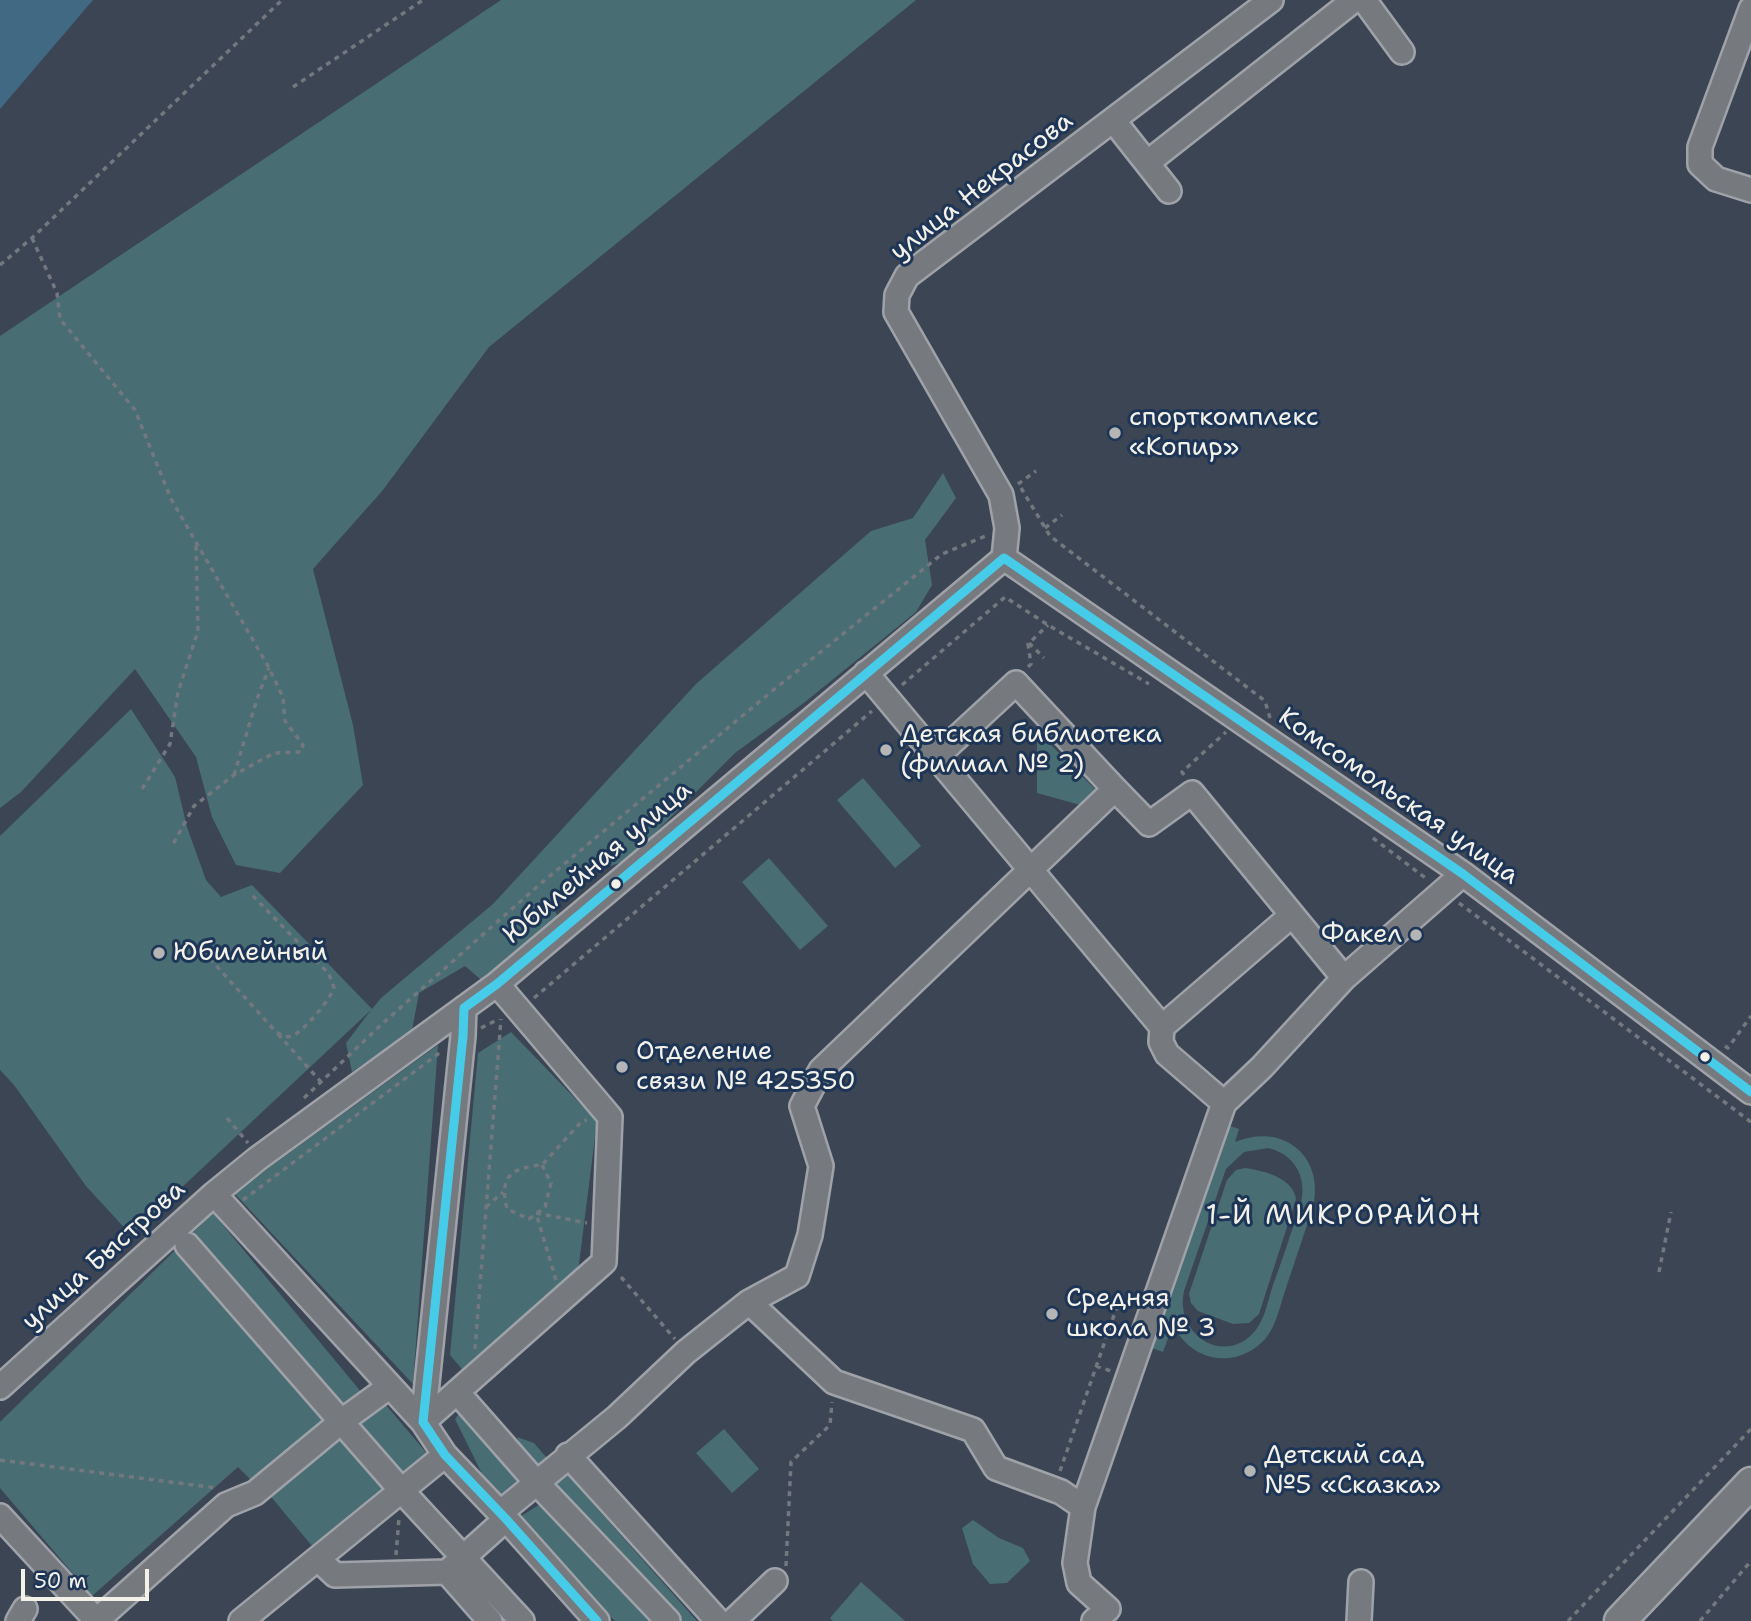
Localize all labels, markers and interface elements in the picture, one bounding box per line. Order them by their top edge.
street label: улица Некрасова [884,106,1080,268]
place label: спорткомплекс «Копир» [1129,402,1319,464]
marker: спорткомплекс «Копир» [1107,425,1123,441]
street label: Комсомольская улица [1272,702,1524,892]
place label: Детская библиотека (филиал № 2) [900,719,1162,780]
marker: Детская библиотека (филиал № 2) [878,742,894,758]
street label: Юбилейная улица [497,775,699,951]
unlabelled marker [609,877,623,891]
place label: Факел [1321,919,1402,951]
marker: Факел [1408,927,1424,943]
place label: Юбилейный [173,937,328,969]
marker: Юбилейный [151,945,167,961]
place label: Отделение связи № 425350 [636,1036,856,1098]
unlabelled marker [1698,1050,1712,1064]
marker: Отделение связи № 425350 [614,1059,630,1075]
street label: улица Быстрова [16,1174,192,1338]
district label: 1-Й МИКРОРАЙОН [1208,1200,1480,1234]
place label: Средняя школа № 3 [1066,1283,1216,1344]
marker: Средняя школа № 3 [1044,1306,1060,1322]
place label: Детский сад №5 «Сказка» [1264,1440,1441,1502]
marker: Детский сад №5 «Сказка» [1242,1463,1258,1479]
scale bar [24,1554,152,1598]
text: 50 m [34,1567,87,1595]

